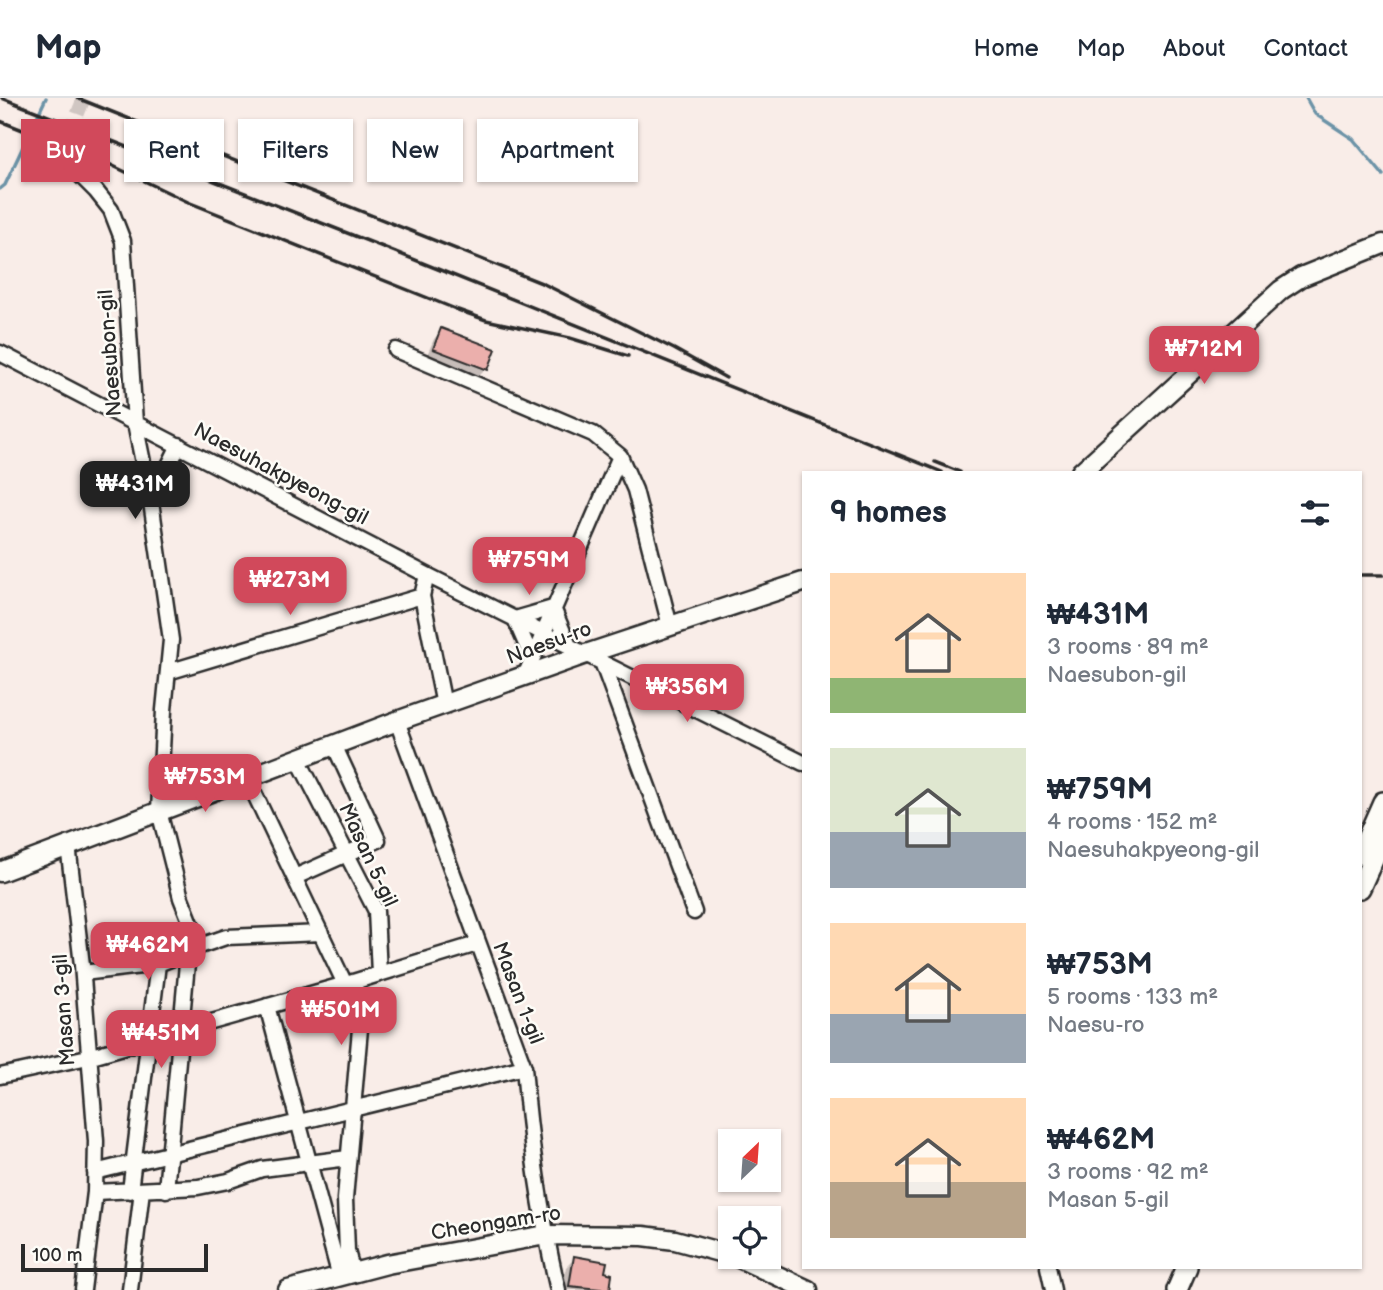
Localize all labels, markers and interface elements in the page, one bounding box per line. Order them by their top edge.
text: Map [35,28,101,68]
text: Home [974,34,1039,63]
text: Map [1077,34,1125,63]
text: About [1163,34,1225,63]
text: Contact [1263,34,1348,63]
chip: Buy [21,119,110,182]
chip: Rent [124,119,224,182]
chip: Filters [238,119,353,182]
chip: New [367,119,463,182]
chip: Apartment [477,119,638,182]
street label: Naesubon-gil [93,289,127,417]
pin: ₩712M [1155,327,1253,386]
text: ₩712M [1165,335,1243,363]
street label: Naesuhakpyeong-gil [190,417,372,531]
pin: ₩431M [86,462,184,521]
text: ₩431M [96,470,174,498]
icon: filters [1296,494,1334,532]
text: 9 homes [830,495,947,531]
pin: ₩759M [480,538,578,597]
text: ₩759M [489,546,569,574]
pin: ₩273M [241,558,339,617]
text: ₩273M [250,566,330,594]
text: ₩431M [1047,597,1149,633]
icon: home [886,601,970,685]
street label: Naesu-ro [503,616,595,670]
text: 3 rooms · 89 m² [1047,633,1209,661]
text: Naesubon-gil [1047,661,1186,689]
pin: ₩356M [638,664,736,724]
text: ₩356M [646,673,728,701]
pin: ₩753M [156,754,254,814]
text: ₩753M [165,763,245,791]
text: ₩759M [1047,772,1153,808]
icon: home [886,776,970,860]
street label: Masan 5-gil [333,799,403,911]
text: 4 rooms · 152 m² [1047,808,1217,836]
text: Naesuhakpyeong-gil [1047,836,1259,864]
pin: ₩462M [99,922,197,982]
text: ₩462M [107,931,189,959]
street label: Masan 1-gil [487,938,549,1048]
text: ₩753M [1047,947,1153,983]
icon: home [886,951,970,1035]
street label: Masan 3-gil [48,953,80,1067]
text: 5 rooms · 133 m² [1047,983,1218,1011]
pin: ₩501M [292,988,390,1047]
text: ₩501M [302,996,380,1024]
pin: ₩451M [112,1010,210,1070]
text: Naesu-ro [1047,1011,1144,1039]
text: ₩451M [122,1019,200,1047]
text: ₩462M [1047,1122,1155,1158]
icon: home [886,1126,970,1210]
north arrow [718,1129,780,1192]
map controls [718,1129,781,1269]
text: 3 rooms · 92 m² [1047,1158,1209,1186]
text: Masan 5-gil [1047,1186,1169,1214]
street label: Cheongam-ro [429,1200,563,1246]
button: locate [718,1206,781,1269]
scale bar [21,1241,208,1273]
text: 100 m [32,1244,83,1267]

